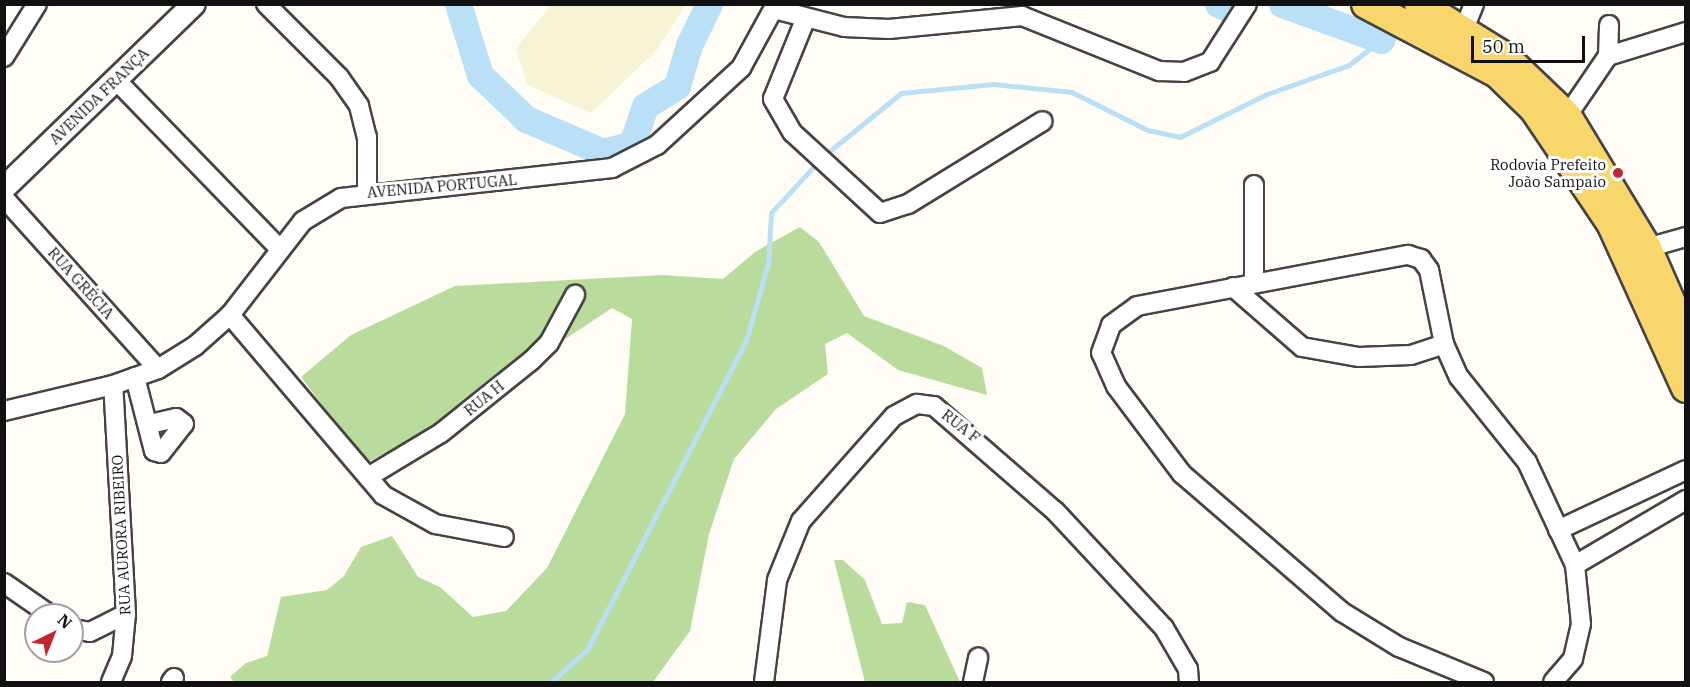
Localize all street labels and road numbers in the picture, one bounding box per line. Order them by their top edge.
street label: AVENIDA FRANÇA [46,44,152,148]
street label: AVENIDA PORTUGAL [366,170,518,202]
street label: RUA GRÉCIA [44,244,118,322]
street label: RUA H [460,376,508,420]
street label: RUA F [938,405,984,447]
street label: RUA AURORA RIBEIRO [108,454,134,616]

